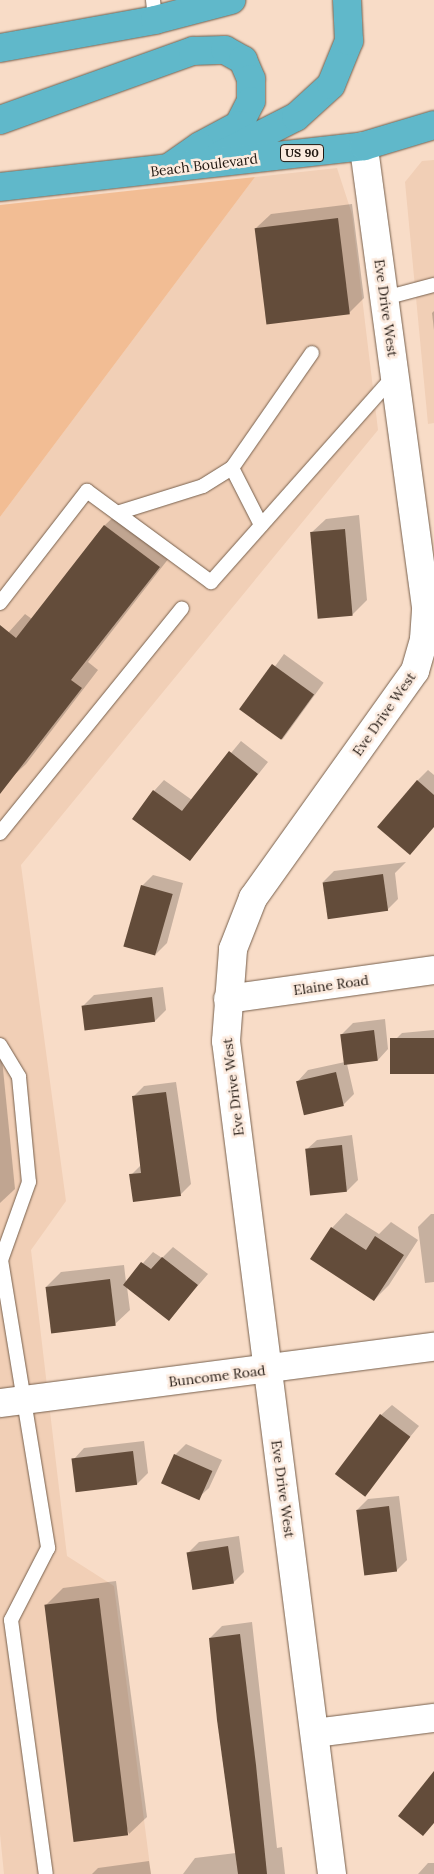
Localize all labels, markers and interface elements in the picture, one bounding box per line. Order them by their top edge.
road number: US 90 [280,144,324,162]
street label: Beach Boulevard [149,150,259,180]
street label: Eve Drive West [371,258,401,358]
street label: Eve Drive West [349,669,419,759]
street label: Elaine Road [292,971,370,999]
street label: Eve Drive West [219,1037,247,1137]
street label: Buncome Road [168,1362,266,1390]
street label: Eve Drive West [268,1439,298,1539]

